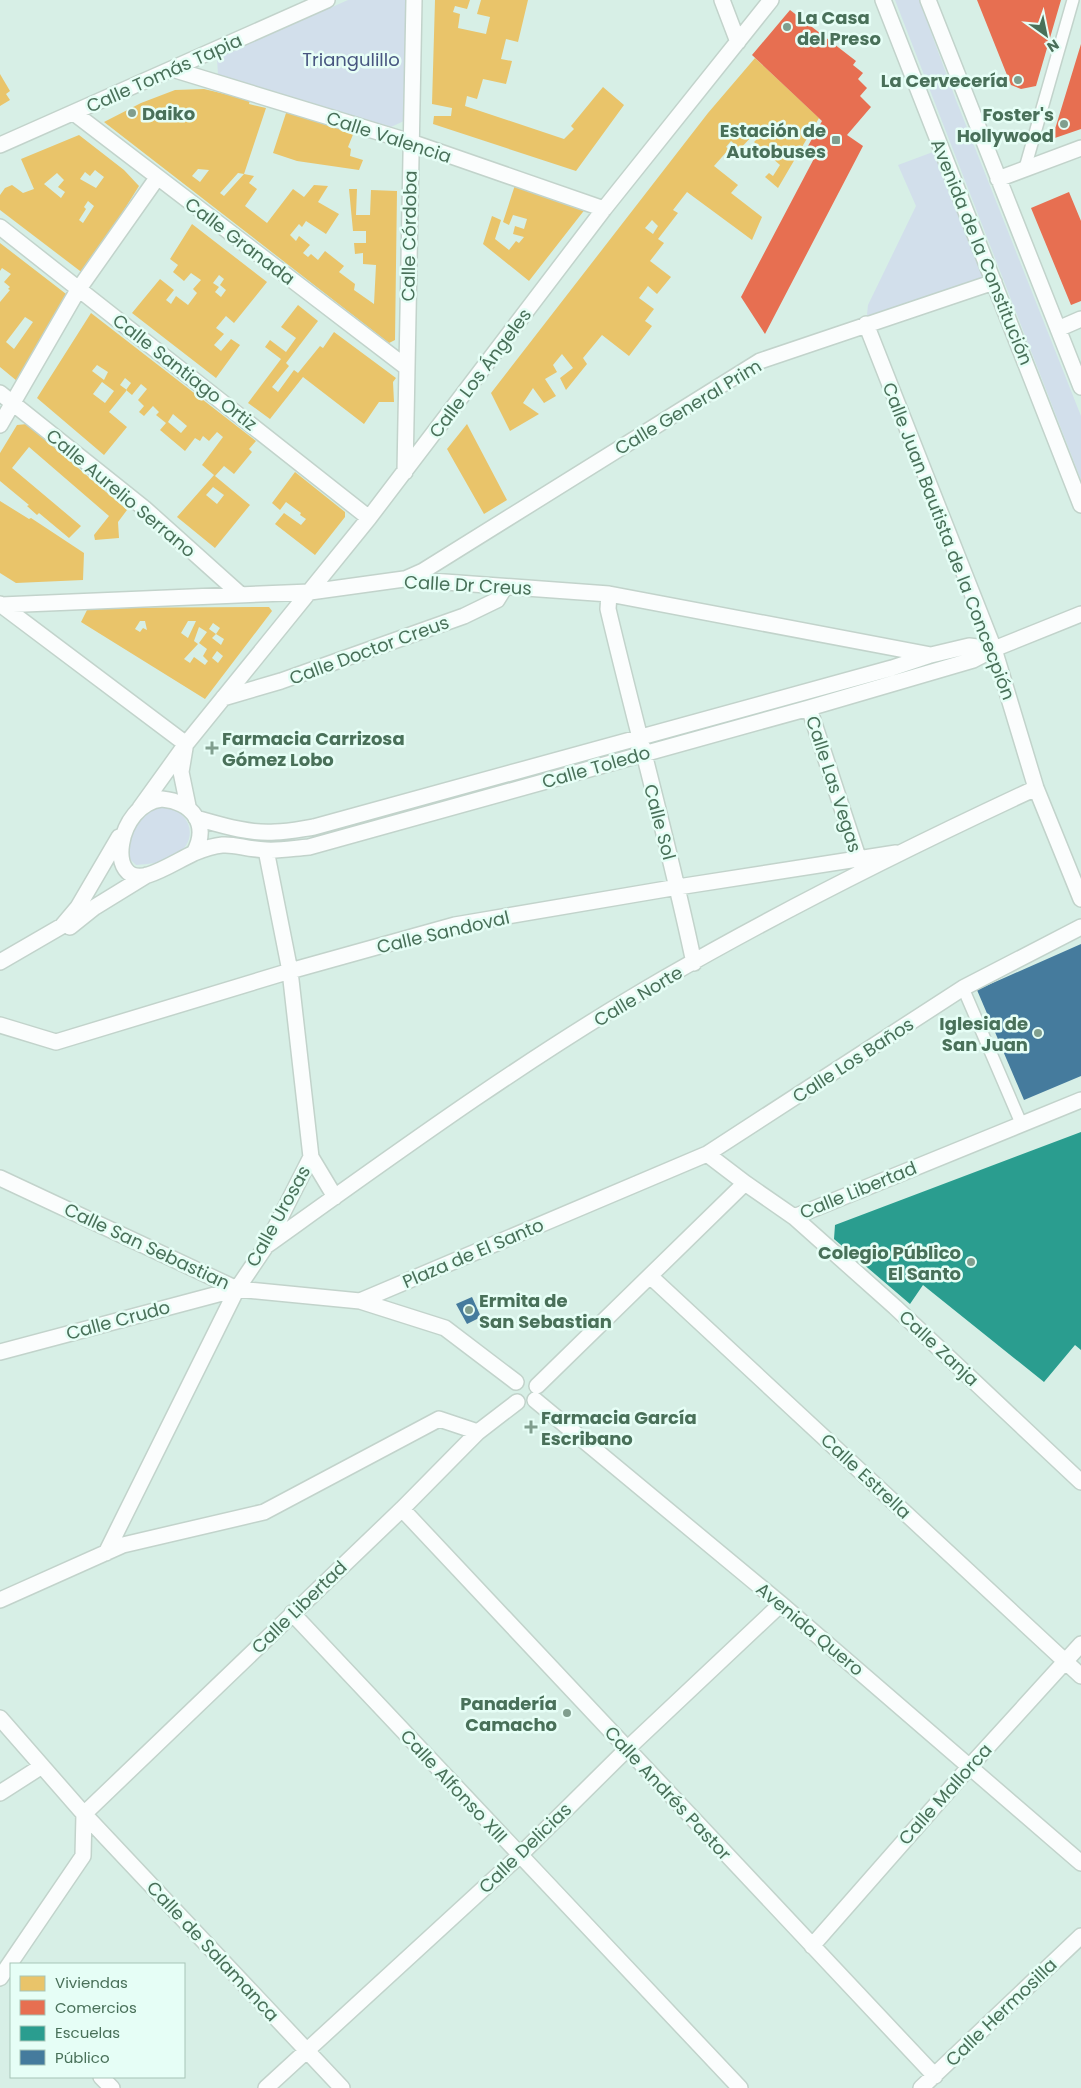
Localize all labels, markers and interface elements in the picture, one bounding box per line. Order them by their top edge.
place label: La Casa del Preso [797,5,881,51]
north arrow [1021,10,1071,60]
marker: La Casa del Preso [781,21,793,33]
street label: Calle Tomás Tapia [82,27,246,119]
text: N [1043,35,1063,57]
park label: Triangulillo [302,47,400,72]
place label: La Cervecería [881,68,1008,93]
marker: La Cervecería [1012,74,1024,86]
place label: Daiko [142,101,195,126]
place label: Foster's Hollywood [957,102,1054,148]
street label: Calle Valencia [323,105,455,169]
marker: Daiko [126,107,138,119]
place label: Estación de Autobuses [720,118,826,164]
marker: Foster's Hollywood [1058,118,1070,130]
marker: Estación de Autobuses [830,134,842,146]
street label: Avenida de la Constitución [925,135,1039,369]
street label: Calle Córdoba [395,170,423,302]
street label: Calle Granada [180,191,300,291]
street label: Calle Los Ángeles [423,303,537,443]
street label: Calle Santiago Ortiz [108,308,262,436]
street label: Calle General Prim [610,353,766,461]
street label: Calle Juan Bautista de la Concecpión [877,379,1021,703]
street label: Calle Aurelio Serrano [41,423,201,563]
street label: Calle Dr Creus [404,569,532,601]
street label: Calle Doctor Creus [286,609,452,691]
street label: Calle Las Vegas [800,713,868,855]
place label: Farmacia Carrizosa Gómez Lobo [222,726,405,772]
street label: Calle Toledo [539,740,653,794]
marker: Farmacia Carrizosa Gómez Lobo [206,742,218,754]
street label: Calle Sol [638,781,682,863]
street label: Calle Sandoval [374,905,512,959]
street label: Calle Norte [589,960,687,1032]
street label: Calle Los Baños [787,1011,919,1109]
place label: Iglesia de San Juan [939,1011,1028,1057]
marker: Iglesia de San Juan [1032,1027,1044,1039]
street label: Calle Libertad [796,1155,920,1225]
street label: Calle Urosas [240,1161,316,1271]
street label: Calle San Sebastian [60,1197,234,1295]
street label: Plaza de El Santo [399,1212,547,1294]
place label: Colegio Público El Santo [818,1240,961,1286]
marker: Colegio Público El Santo [965,1256,977,1268]
place label: Ermita de San Sebastian [479,1288,612,1334]
street label: Calle Crudo [63,1294,173,1346]
marker: Ermita de San Sebastian [463,1304,475,1316]
street label: Calle Zanja [894,1304,984,1392]
place label: Farmacia García Escribano [541,1405,697,1451]
marker: Farmacia García Escribano [525,1421,537,1433]
street label: Calle Estrella [815,1428,917,1524]
street label: Calle Libertad [246,1555,352,1659]
street label: Avenida Quero [751,1576,869,1682]
place label: Panadería Camacho [460,1691,557,1737]
marker: Panadería Camacho [561,1707,573,1719]
street label: Calle Andrés Pastor [599,1720,737,1866]
street label: Calle Alfonso XIII [395,1724,513,1848]
street label: Calle Mallorca [893,1738,997,1850]
street label: Calle Delicias [473,1797,577,1899]
street label: Calle de Salamanca [141,1875,285,2027]
street label: Calle Hermosilla [940,1952,1062,2072]
legend [10,1963,185,2078]
text: Viviendas [55,1972,128,1993]
text: Comercios [55,1997,137,2018]
text: Escuelas [55,2022,120,2043]
text: Público [55,2047,110,2068]

